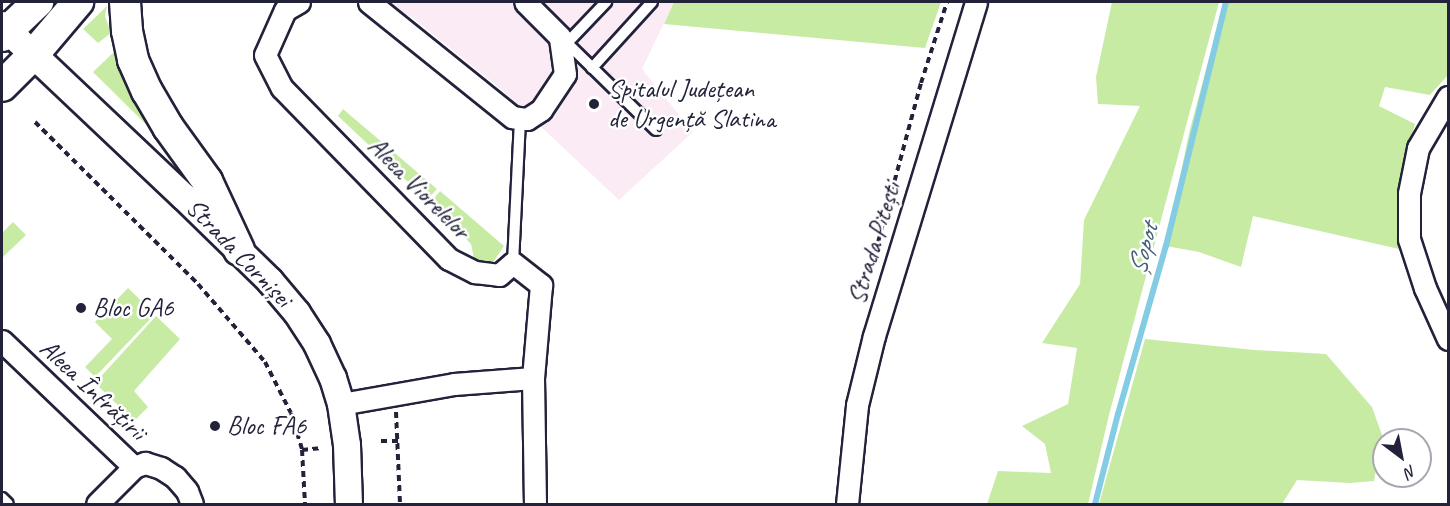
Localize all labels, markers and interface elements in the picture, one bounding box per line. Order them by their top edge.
place label: Spitalul Județean de Urgență Slatina [608,73,775,134]
marker: Spitalul Județean de Urgență Slatina [585,95,603,113]
street label: Aleea Viorelelor [361,130,477,246]
street label: Strada Pitești [841,178,907,308]
street label: Strada Cornișei [180,192,298,314]
water label: Șopot [1121,220,1165,278]
place label: Bloc GA6 [93,292,173,324]
marker: Bloc GA6 [74,301,88,315]
street label: Aleea Înfrățirii [33,333,153,447]
place label: Bloc FA6 [227,410,305,442]
marker: Bloc FA6 [208,419,222,433]
north arrow [1372,428,1432,488]
text: N [1401,460,1420,483]

